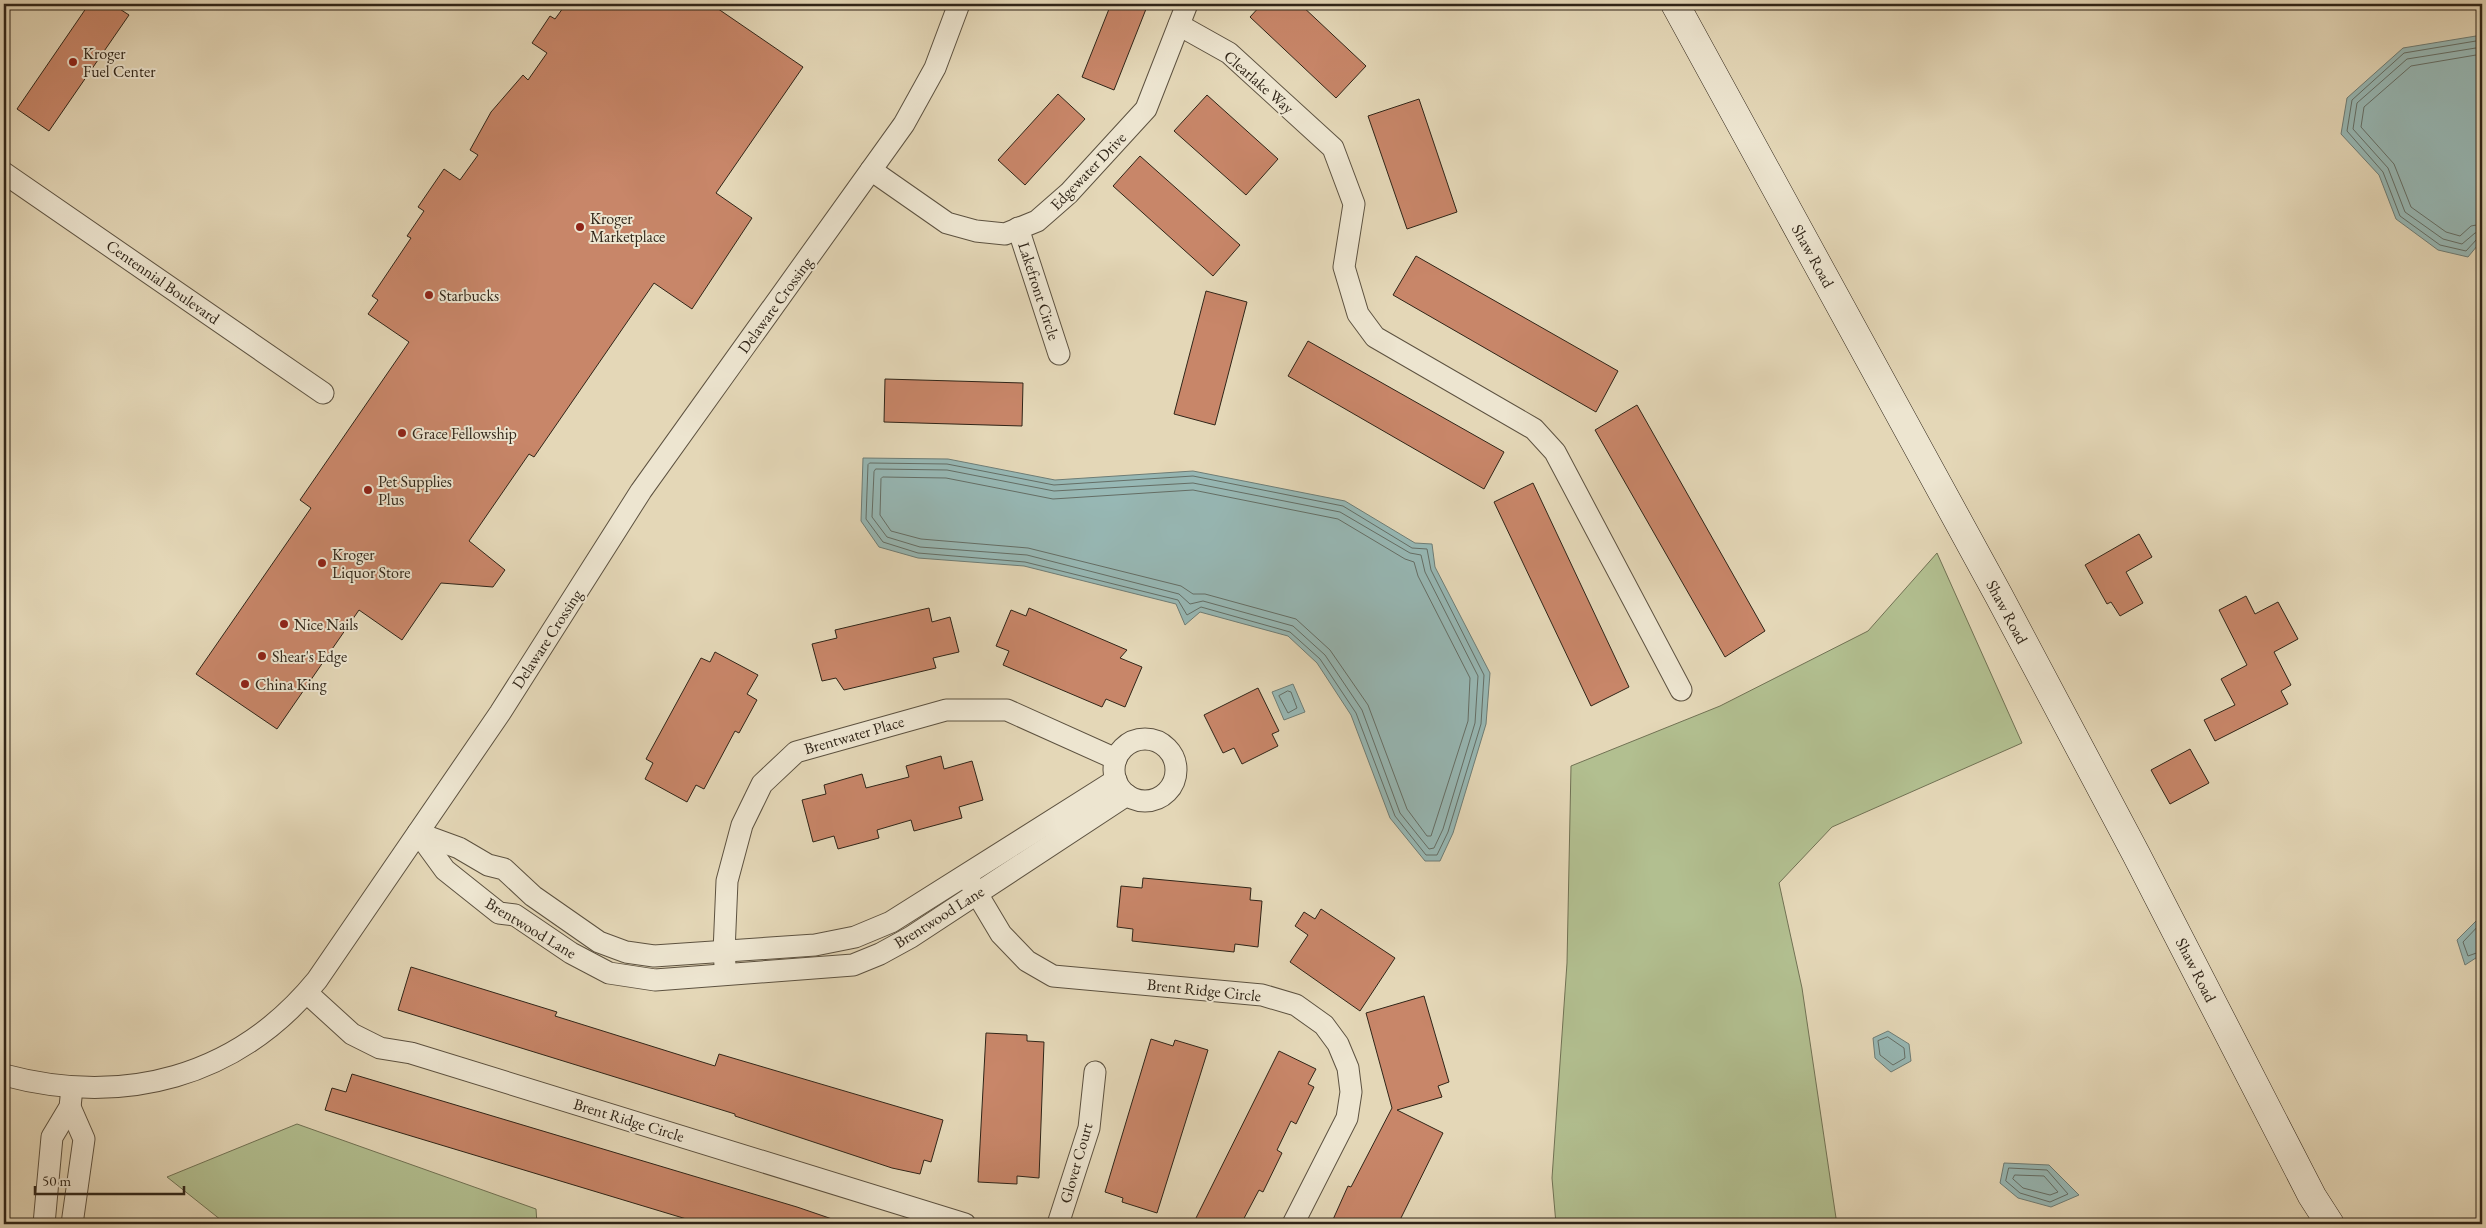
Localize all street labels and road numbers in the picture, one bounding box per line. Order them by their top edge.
street label: Clearlake Way [1219,46,1299,119]
street label: Edgewater Drive [1045,127,1131,215]
street label: Shaw Road [1787,221,1839,292]
street label: Centennial Boulevard [102,235,225,330]
street label: Lakefront Circle [1013,239,1065,343]
street label: Delaware Crossing [733,252,818,357]
street label: Shaw Road [1981,576,2033,648]
street label: Delaware Crossing [507,584,588,693]
street label: Brentwater Place [802,711,906,759]
street label: Brentwood Lane [890,881,988,953]
street label: Brentwood Lane [482,893,580,963]
street label: Shaw Road [2171,934,2222,1006]
street label: Brent Ridge Circle [1146,974,1262,1006]
street label: Brent Ridge Circle [571,1093,687,1147]
street label: Glover Court [1055,1120,1097,1206]

